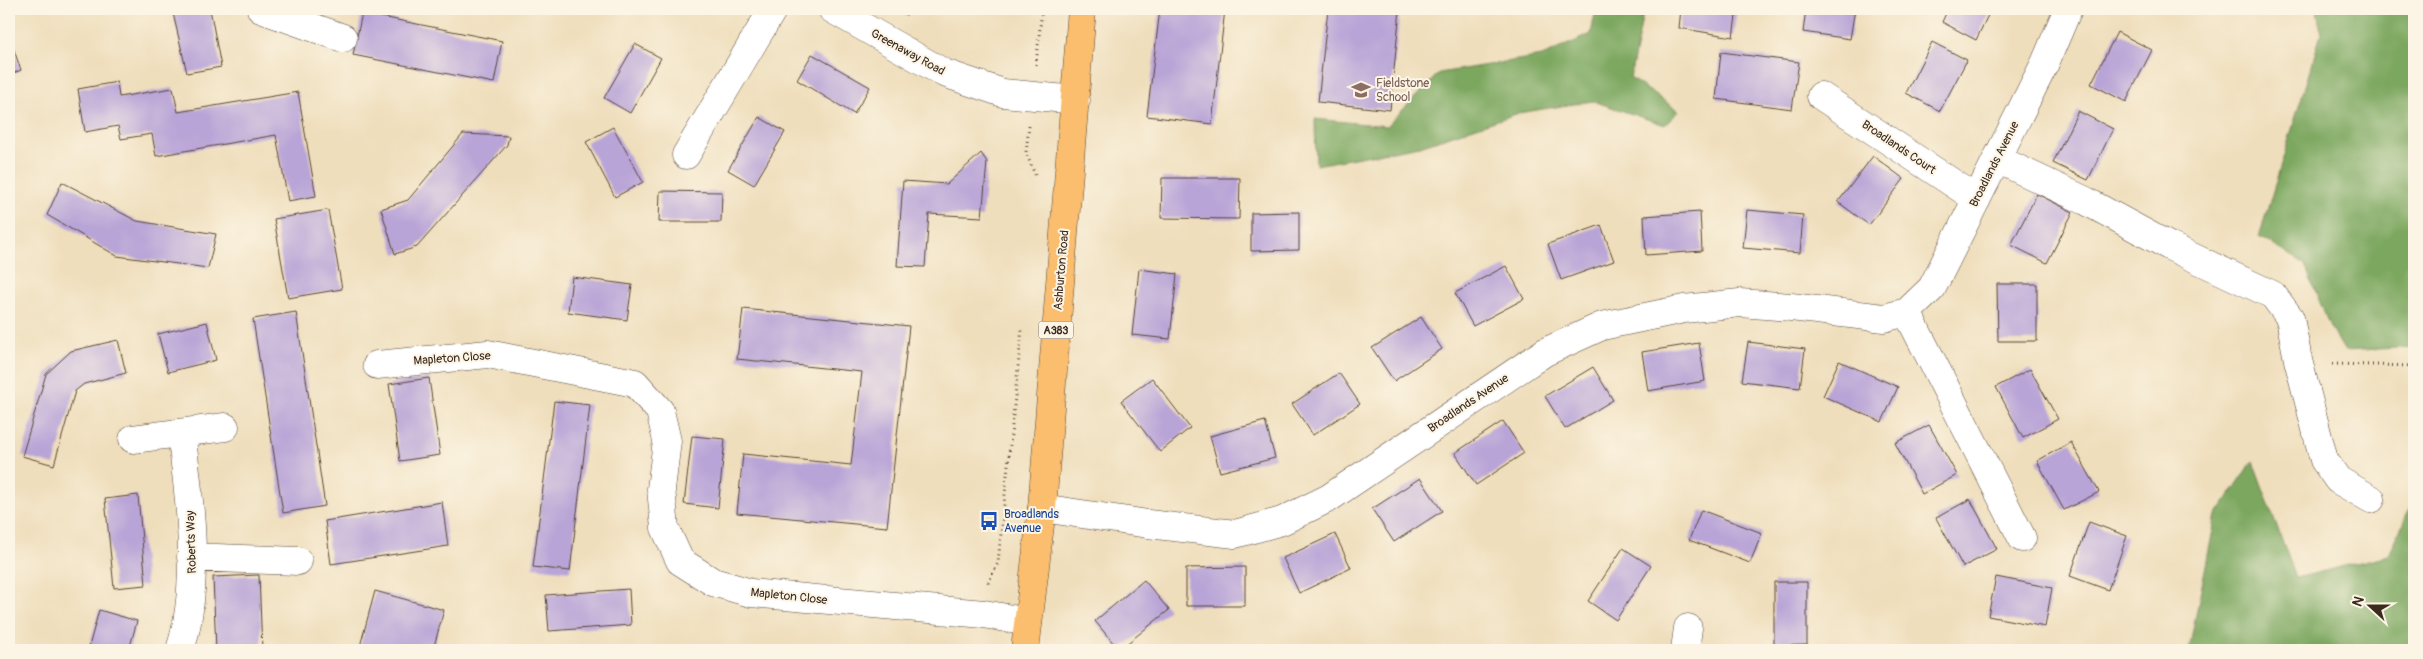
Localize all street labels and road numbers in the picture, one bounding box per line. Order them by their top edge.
street label: Greenaway Road [868,26,947,79]
street label: Broadlands Court [1859,117,1939,178]
street label: Broadlands Avenue [1966,119,2023,210]
street label: Ashburton Road [1051,229,1072,311]
road number: A383 [1038,322,1074,338]
street label: Mapleton Close [413,348,491,369]
street label: Broadlands Avenue [1425,371,1512,436]
street label: Roberts Way [183,510,200,574]
street label: Mapleton Close [750,585,828,608]

